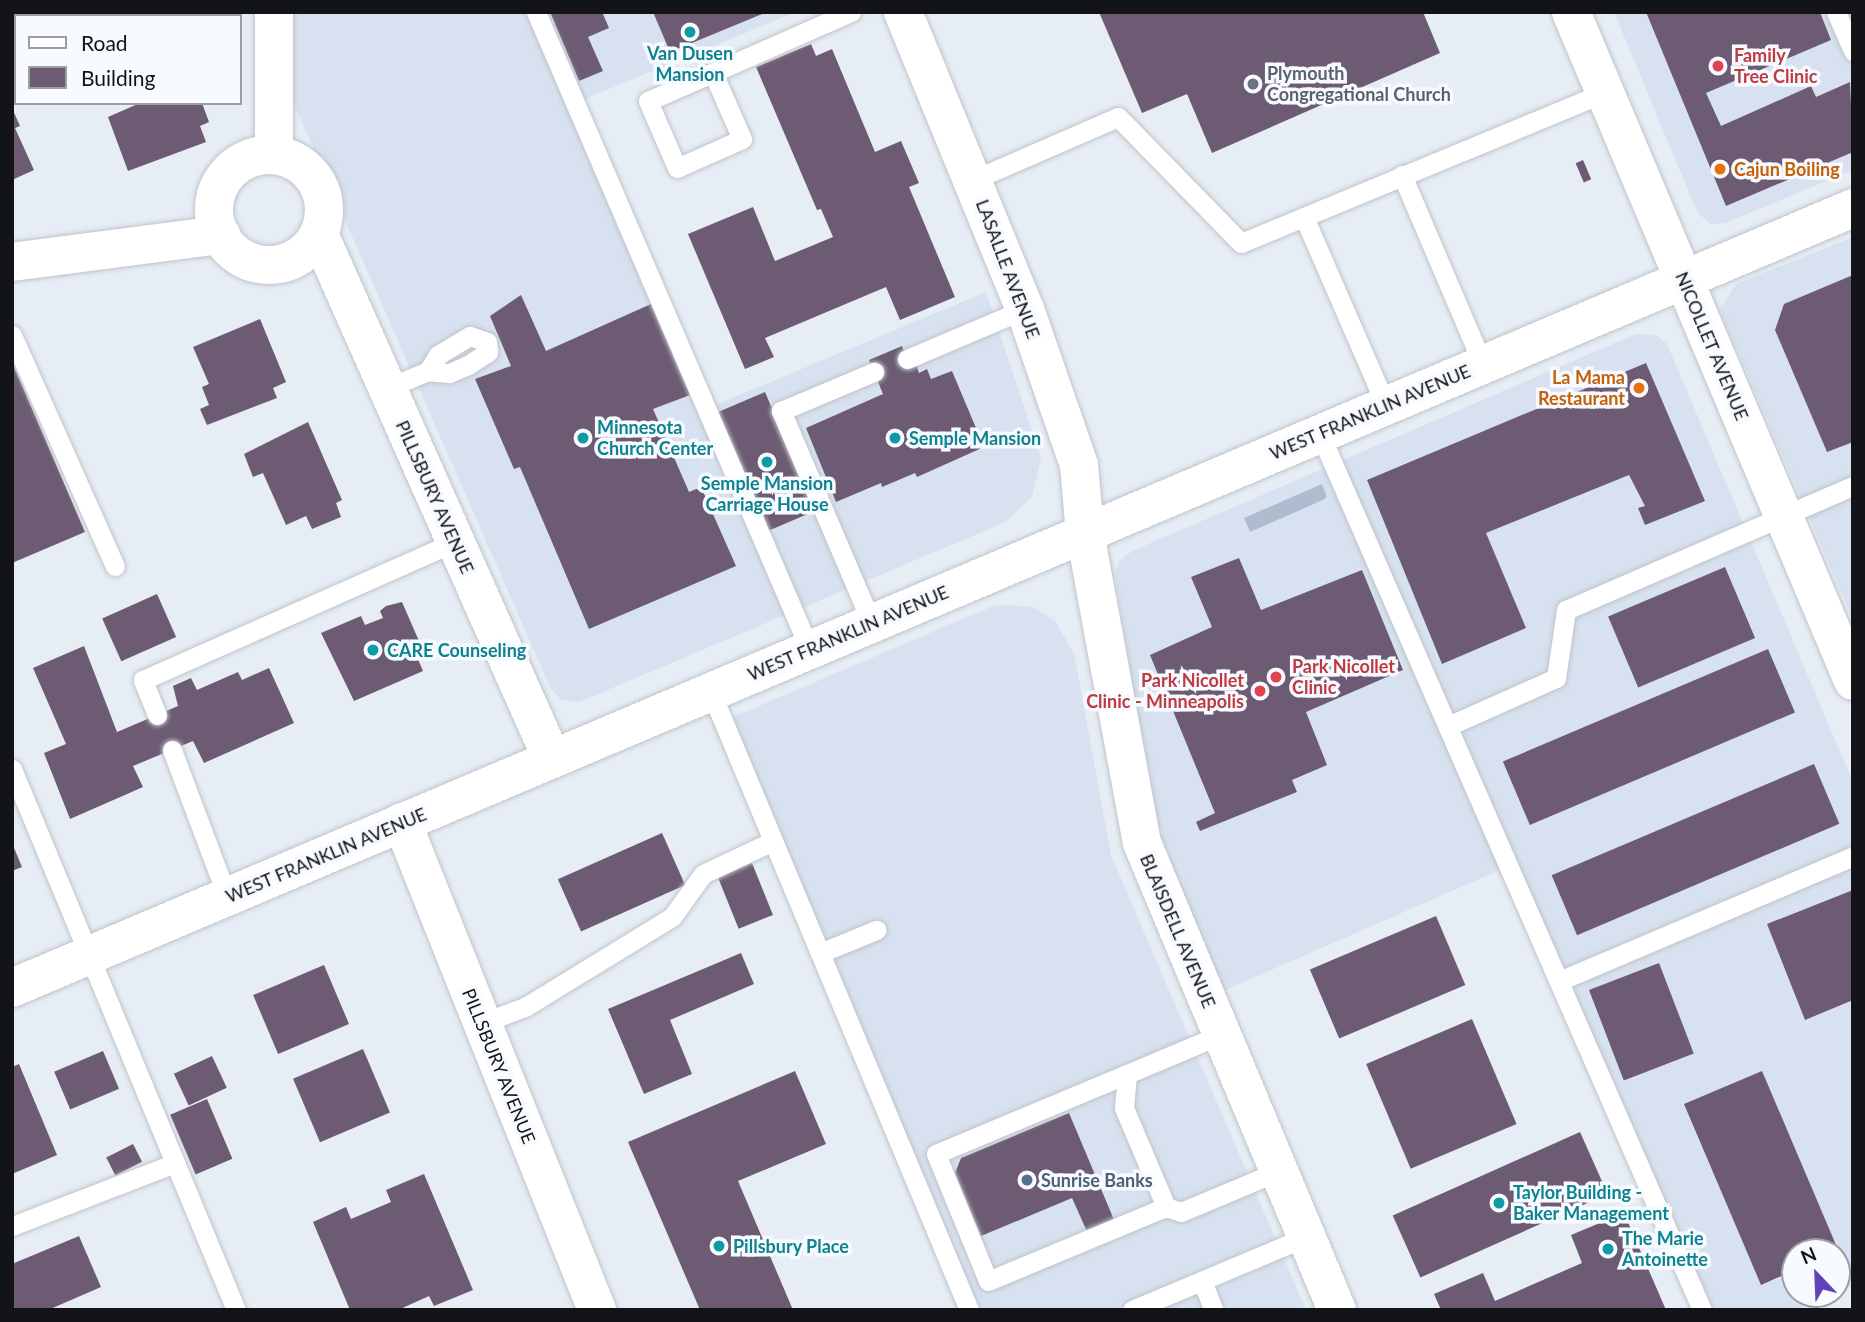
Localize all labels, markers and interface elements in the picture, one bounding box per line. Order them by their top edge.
legend [14,14,242,105]
marker: Van Dusen Mansion [682,24,698,40]
text: Road [81,30,128,55]
place label: Van Dusen Mansion [647,43,733,86]
place label: Family Tree Clinic [1734,45,1817,88]
marker: Family Tree Clinic [1708,56,1728,76]
place label: Plymouth Congregational Church [1267,63,1451,106]
text: Building [81,65,156,90]
marker: Plymouth Congregational Church [1245,76,1261,92]
place label: Cajun Boiling [1734,158,1840,180]
marker: Cajun Boiling [1712,161,1728,177]
street label: LASALLE AVENUE [971,196,1045,342]
street label: NICOLLET AVENUE [1671,268,1753,424]
street label: WEST FRANKLIN AVENUE [1266,360,1474,464]
place label: La Mama Restaurant [1538,367,1625,410]
marker: La Mama Restaurant [1631,380,1647,396]
street label: PILLSBURY AVENUE [391,416,479,578]
place label: Minnesota Church Center [597,417,713,460]
place label: Semple Mansion [909,427,1041,449]
marker: Minnesota Church Center [575,430,591,446]
marker: Semple Mansion [887,430,903,446]
marker: Semple Mansion Carriage House [759,454,775,470]
place label: Semple Mansion Carriage House [701,473,833,516]
street label: WEST FRANKLIN AVENUE [744,581,952,685]
place label: CARE Counseling [387,639,526,661]
marker: CARE Counseling [365,642,381,658]
place label: Park Nicollet Clinic [1292,656,1395,698]
marker: Park Nicollet Clinic [1266,667,1286,687]
place label: Park Nicollet Clinic - Minneapolis [1086,670,1244,712]
marker: Park Nicollet Clinic - Minneapolis [1250,681,1270,701]
street label: WEST FRANKLIN AVENUE [222,803,430,907]
street label: BLAISDELL AVENUE [1136,850,1220,1012]
street label: PILLSBURY AVENUE [458,985,540,1147]
place label: Sunrise Banks [1041,1169,1153,1191]
marker: Sunrise Banks [1019,1172,1035,1188]
place label: Taylor Building - Baker Management [1513,1182,1669,1224]
marker: Taylor Building - Baker Management [1491,1195,1507,1211]
place label: The Marie Antoinette [1622,1228,1708,1270]
place label: Pillsbury Place [733,1235,849,1257]
marker: Pillsbury Place [711,1238,727,1254]
north arrow [1781,1238,1851,1308]
marker: The Marie Antoinette [1600,1241,1616,1257]
text: N [1797,1242,1820,1268]

